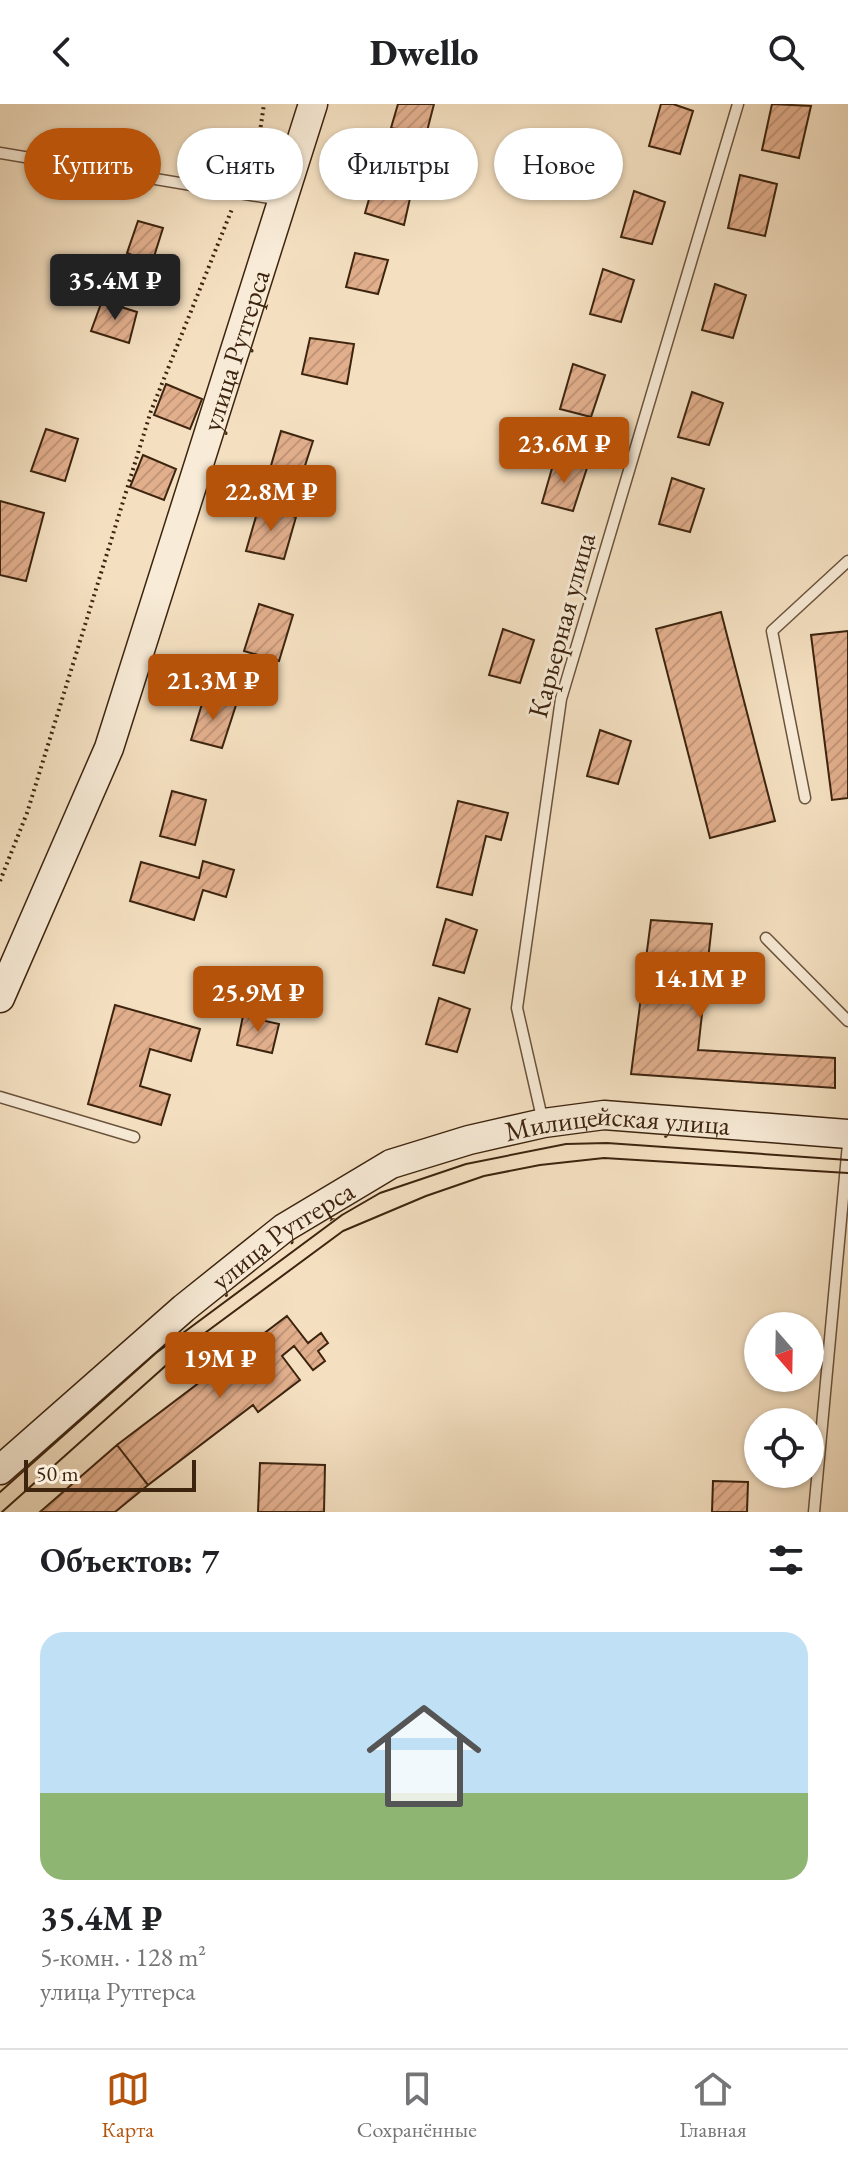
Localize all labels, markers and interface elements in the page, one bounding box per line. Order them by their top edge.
text: Dwello [370,29,478,76]
icon: back [40,30,84,74]
icon: search [764,30,808,74]
chip: Купить [24,128,161,200]
chip: Снять [177,128,303,200]
chip: Фильтры [319,128,478,200]
chip: Новое [494,128,623,200]
pin: 35.4M ₽ [41,254,189,322]
text: 35.4M ₽ [68,263,162,297]
street label: улица Рутгерса [193,264,278,436]
pin: 23.6M ₽ [490,417,638,485]
text: 23.6M ₽ [517,426,611,460]
pin: 22.8M ₽ [197,465,345,533]
text: 22.8M ₽ [224,474,318,508]
street label: Карьерная улица [519,528,603,722]
pin: 21.3M ₽ [139,654,287,722]
text: 21.3M ₽ [166,663,260,697]
pin: 14.1M ₽ [626,952,774,1020]
text: 14.1M ₽ [653,961,747,995]
pin: 25.9M ₽ [184,966,332,1034]
text: 25.9M ₽ [211,975,305,1009]
street label: Милицейская улица [501,1097,732,1149]
street label: улица Рутгерса [203,1172,361,1298]
north arrow [744,1312,824,1392]
map controls [744,1312,824,1488]
pin: 19M ₽ [164,1332,276,1400]
text: 19M ₽ [183,1341,257,1375]
button: locate [744,1408,824,1488]
scale bar [24,1456,196,1492]
text: 50 m [36,1459,79,1488]
text: Объектов: 7 [40,1538,219,1582]
icon: filters [764,1538,808,1582]
icon: home [352,1684,496,1828]
text: 35.4M ₽ [40,1896,163,1940]
text: 5-комн. · 128 m² [40,1940,206,1974]
text: улица Рутгерса [40,1974,196,2008]
tab: Карта [101,2067,154,2144]
tab: Сохранённые [357,2067,477,2144]
tab: Главная [680,2067,747,2144]

